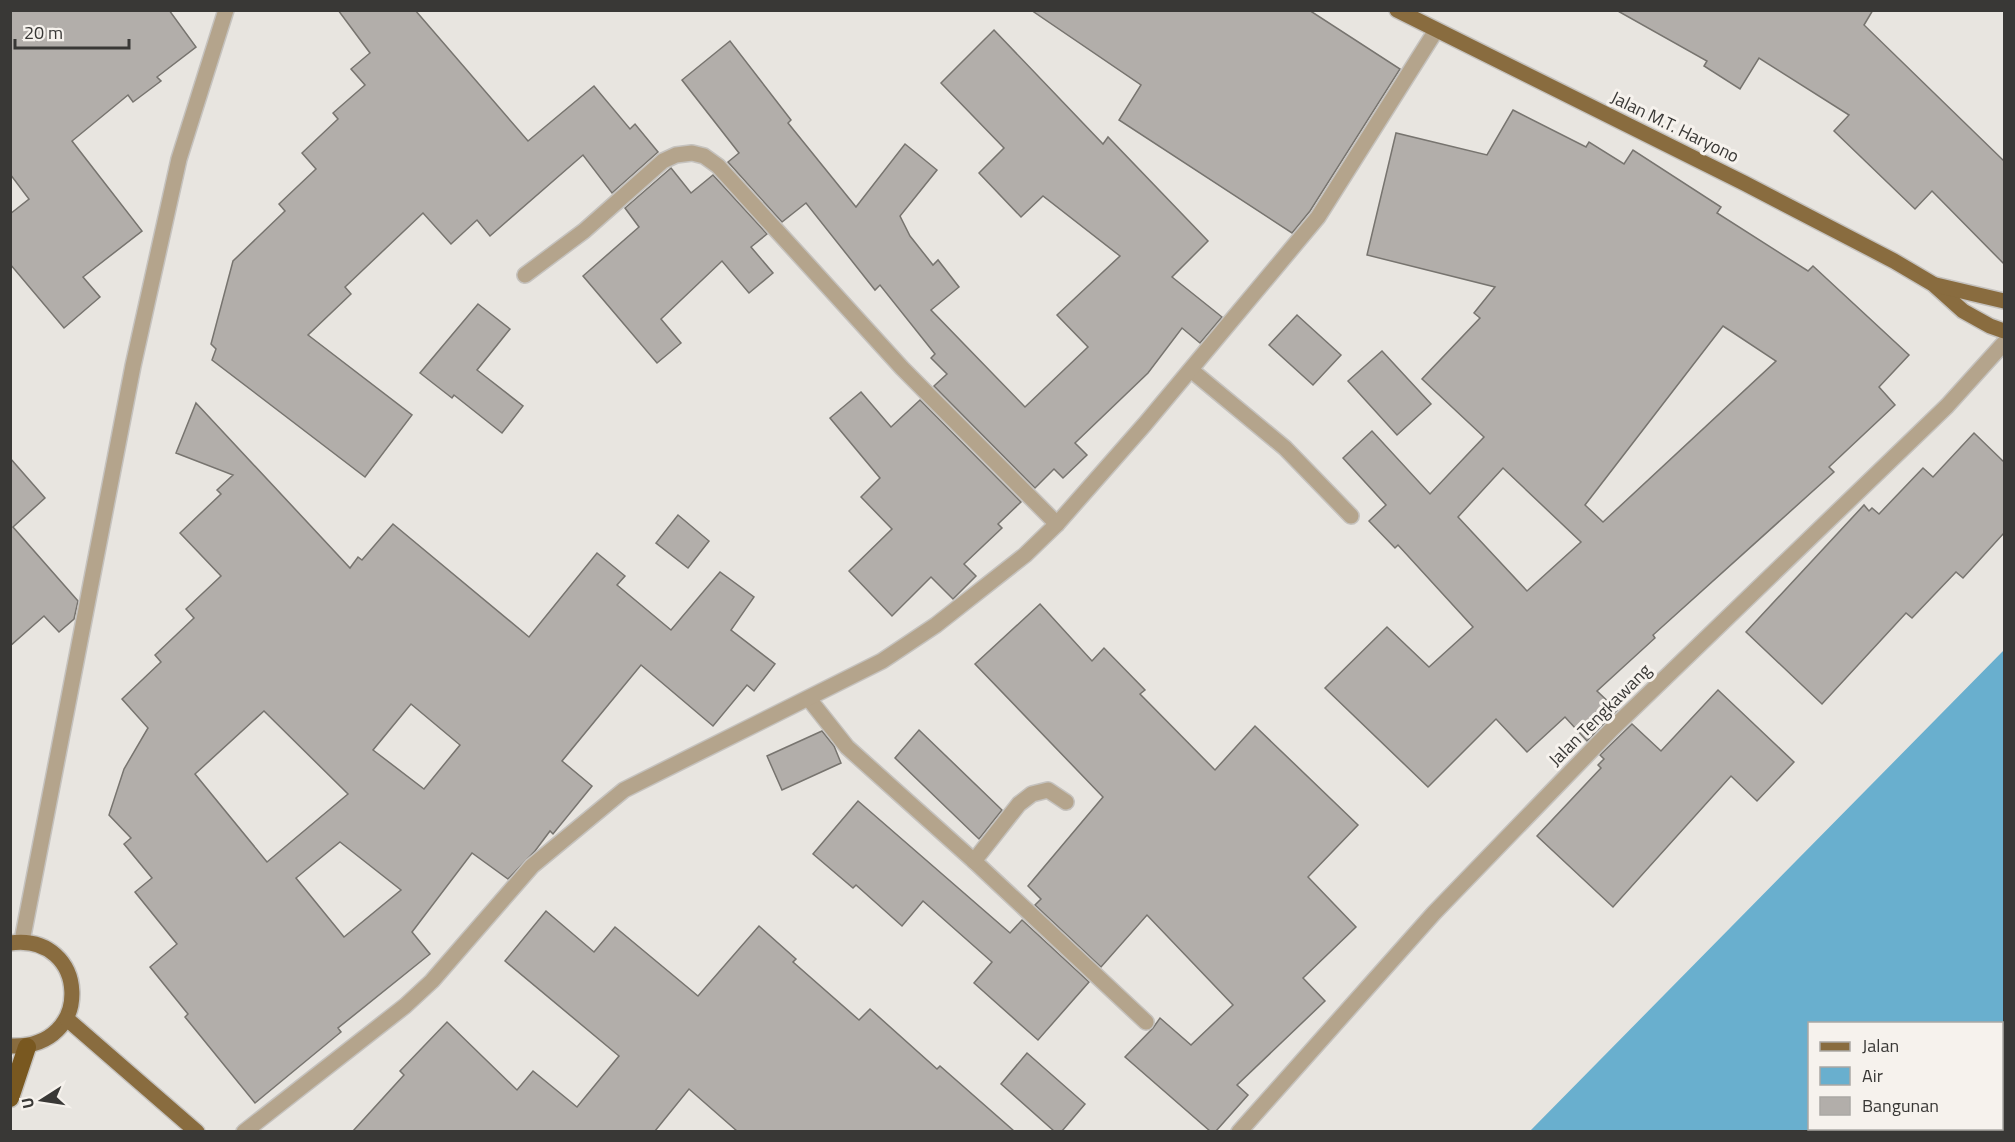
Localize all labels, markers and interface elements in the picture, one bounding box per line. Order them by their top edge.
scale bar [15,12,129,50]
text: 20 m [24,19,63,46]
street label: Jalan M.T. Haryono [1607,84,1744,169]
street label: Jalan Tengkawang [1542,657,1657,772]
legend [1808,1022,2003,1130]
text: Jalan [1862,1032,1899,1059]
text: Air [1862,1062,1883,1089]
north arrow [12,1070,72,1130]
text: Bangunan [1862,1092,1939,1119]
text: U [15,1096,40,1111]

